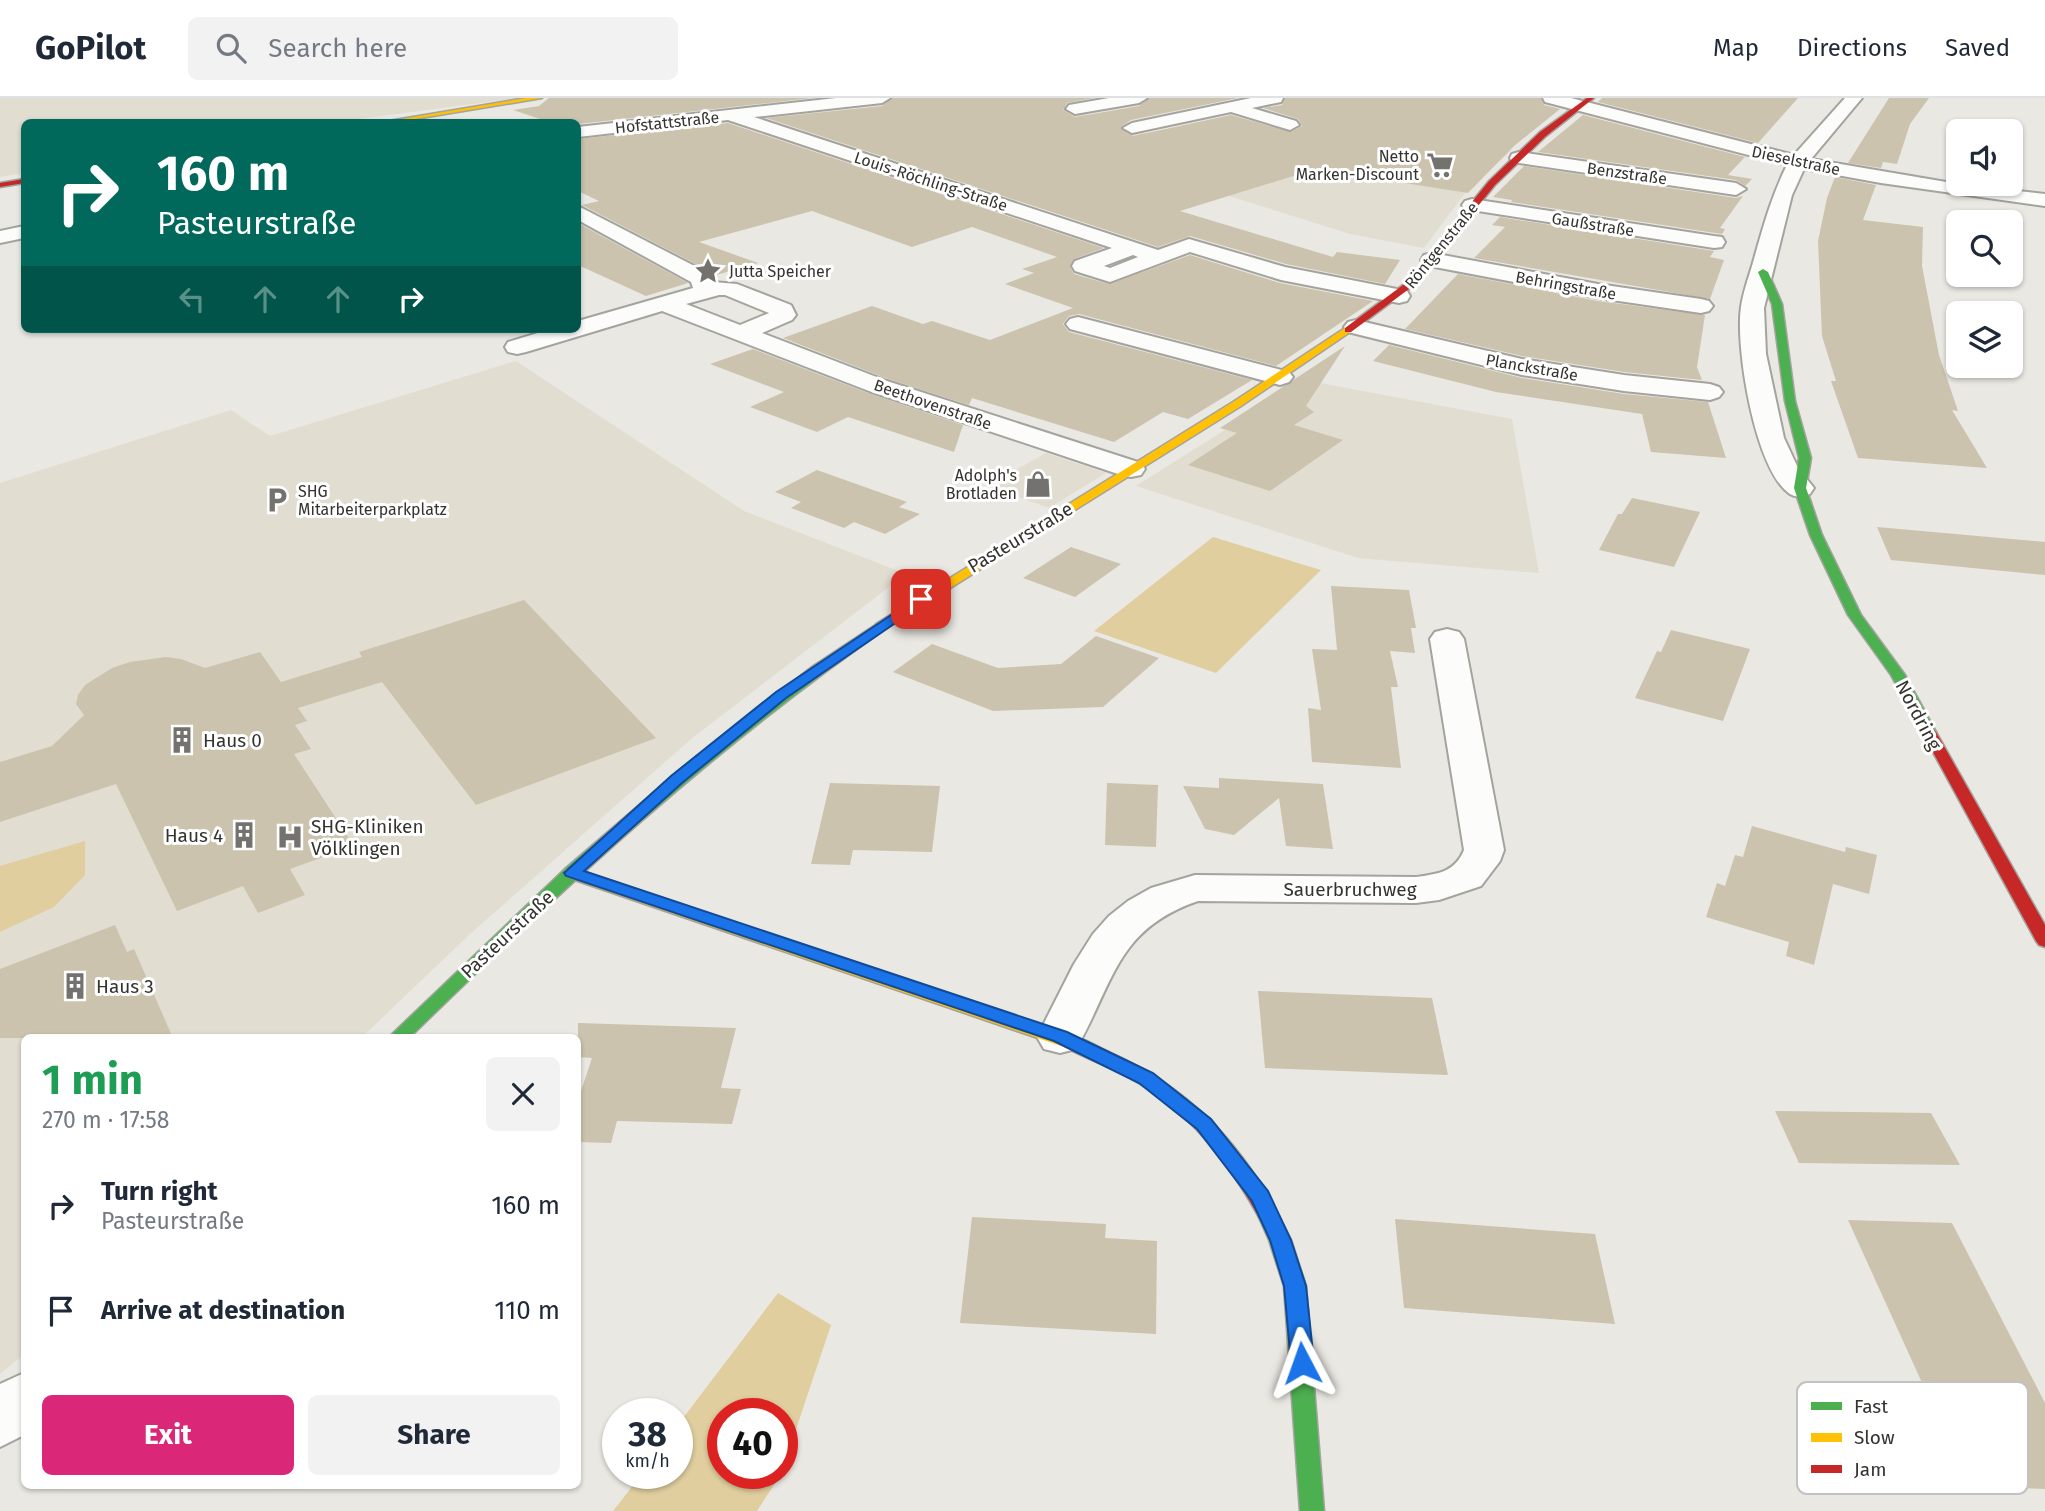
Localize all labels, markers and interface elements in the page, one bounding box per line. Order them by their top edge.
search box [188,17,678,80]
text: GoPilot [35,28,146,68]
icon: search [212,29,250,67]
text: Search here [268,33,407,64]
text: Map [1713,34,1759,62]
text: Directions [1797,34,1907,62]
text: Saved [1945,34,2010,62]
street label: Hofstattstraße [614,108,720,137]
map controls [1946,119,2023,378]
button: sound [1946,119,2023,196]
street label: Dieselstraße [1750,142,1842,179]
text: 160 m [157,144,289,203]
icon: right [42,147,133,238]
place label: Netto Marken-Discount [1296,147,1419,184]
street label: Louis-Röchling-Straße [852,148,1010,215]
supermarket icon: Netto Marken-Discount [1425,150,1455,180]
street label: Benzstraße [1586,158,1668,189]
street label: Röntgenstraße [1401,198,1482,292]
text: Pasteurstraße [157,204,356,242]
street label: Gaußstraße [1550,209,1636,240]
button: search [1946,210,2023,287]
place icon: Jutta Speicher [693,256,723,286]
place label: Jutta Speicher [729,262,832,281]
street label: Behringstraße [1514,267,1618,304]
icon: left [173,280,211,318]
icon: ahead [246,280,284,318]
icon: ahead [319,280,357,318]
icon: right [392,280,430,318]
button: layers [1946,301,2023,378]
street label: Planckstraße [1484,350,1580,385]
street label: Beethovenstraße [871,375,994,434]
place label: Adolph's Brotladen [946,466,1017,503]
shop icon: Adolph's Brotladen [1023,469,1053,499]
place label: SHG Mitarbeiterparkplatz [298,482,447,519]
parking icon: SHG Mitarbeiterparkplatz [262,485,292,515]
street label: Pasteurstraße [964,497,1077,578]
pin [891,569,951,629]
icon: arrive [902,580,940,618]
street label: Nordring [1891,676,1947,754]
building icon: Haus 0 [167,725,197,755]
place label: Haus 0 [203,729,262,752]
place label: SHG-Kliniken Völklingen [311,815,424,860]
building icon: Haus 4 [229,820,259,850]
hospital icon: SHG-Kliniken Völklingen [275,822,305,852]
place label: Haus 4 [165,824,223,847]
street label: Sauerbruchweg [1283,878,1417,901]
street label: Pasteurstraße [456,886,558,983]
building icon: Haus 3 [60,971,90,1001]
place label: Haus 3 [96,975,154,998]
text: 1 min [42,1055,143,1105]
button: close [486,1057,560,1131]
text: 270 m · 17:58 [42,1106,169,1134]
text: Turn right [101,1176,218,1207]
icon: right [42,1187,80,1225]
text: 160 m [491,1190,560,1221]
text: Pasteurstraße [101,1207,244,1235]
icon: arrive [42,1292,80,1330]
text: Arrive at destination [101,1295,345,1326]
text: 110 m [494,1295,560,1326]
position arrow [1265,1326,1339,1400]
legend [1797,1382,2028,1494]
button: Exit [42,1395,294,1475]
button: Share [308,1395,560,1475]
text: Fast [1854,1395,1888,1418]
speed limit sign: 40 [707,1398,798,1489]
text: 38 [628,1413,667,1455]
text: Slow [1854,1426,1895,1449]
text: km/h [625,1450,670,1472]
text: Jam [1854,1458,1886,1481]

